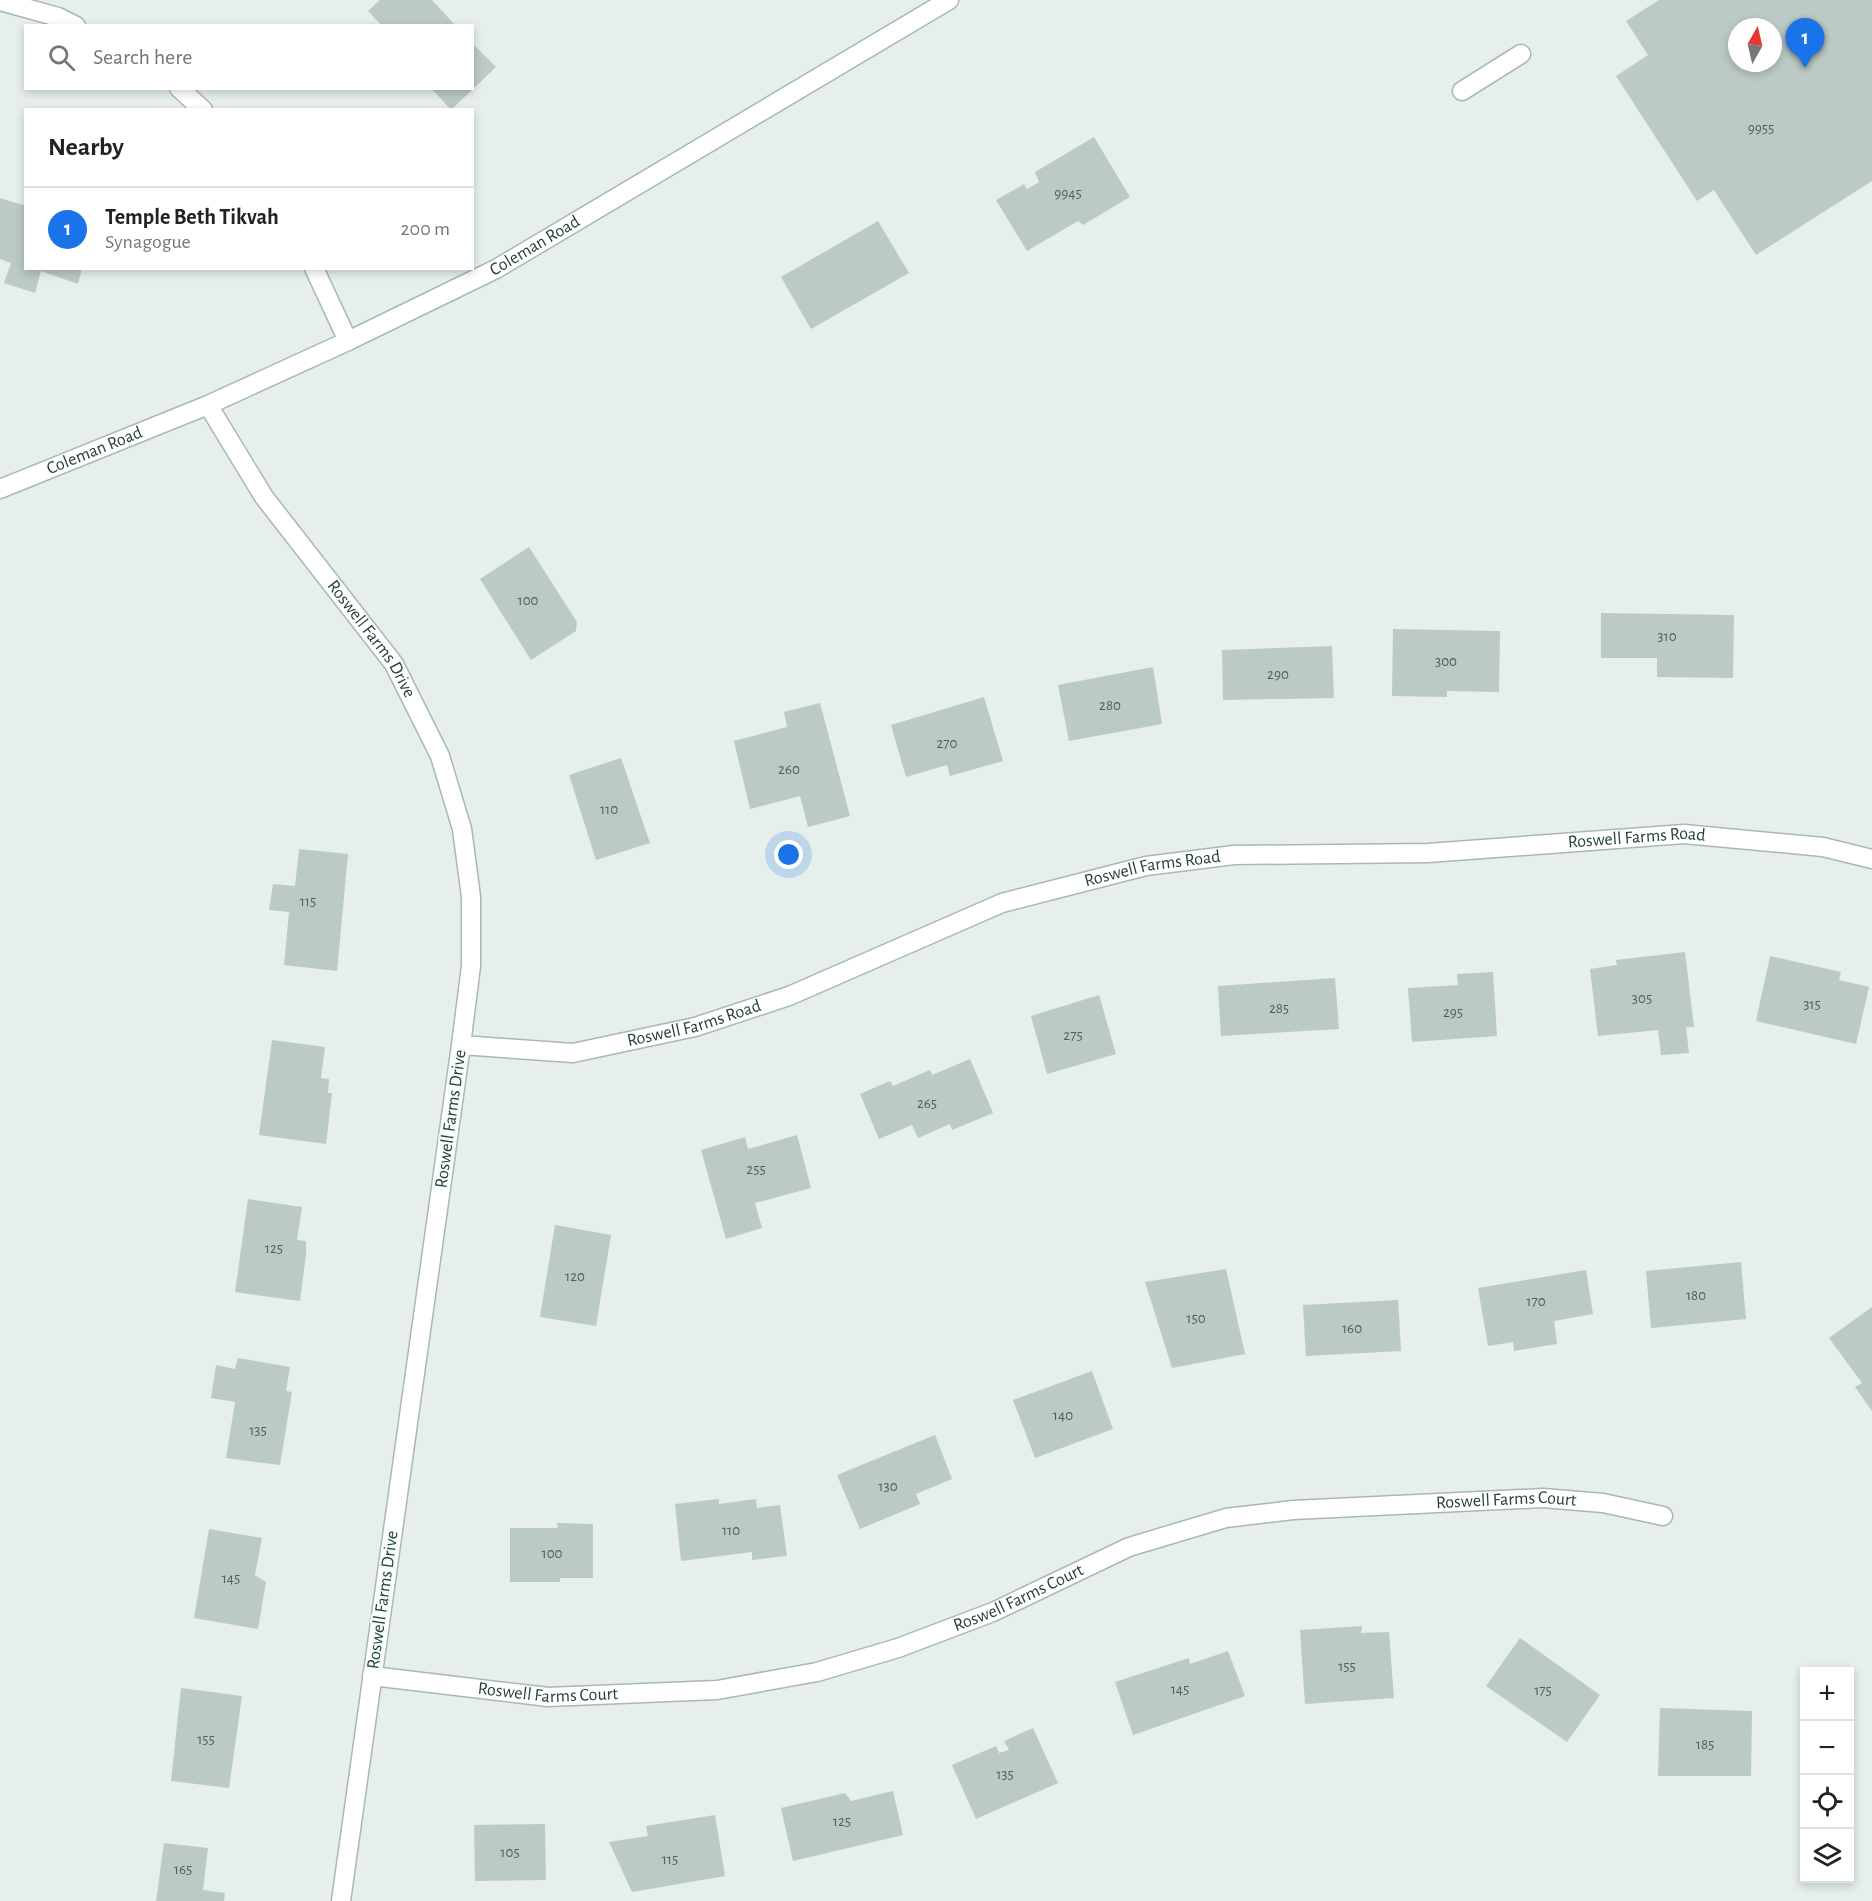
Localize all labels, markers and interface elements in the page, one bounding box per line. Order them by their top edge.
north arrow [1728,18,1782,72]
pin: 1 [1786,19,1824,68]
search box [24,24,474,90]
icon: search [45,41,78,74]
text: Search here [93,46,192,68]
house number: 9955 [1748,121,1774,136]
text: Nearby [48,134,124,160]
house number: 9945 [1054,186,1082,201]
text: Temple Beth Tikvah [105,206,279,228]
street label: Coleman Road [487,212,583,279]
text: 1 [64,219,71,239]
text: 200 m [400,219,450,239]
text: Synagogue [105,232,191,252]
street label: Coleman Road [44,423,145,478]
street label: Roswell Farms Drive [323,577,418,701]
house number: 100 [517,593,539,608]
house number: 310 [1657,629,1677,644]
house number: 300 [1435,654,1457,669]
house number: 290 [1267,667,1289,682]
house number: 280 [1099,698,1121,713]
house number: 270 [936,736,958,751]
house number: 260 [778,762,800,777]
house number: 110 [600,802,618,817]
street label: Roswell Farms Road [1567,825,1706,852]
your location [774,840,803,869]
street label: Roswell Farms Road [1083,848,1221,890]
house number: 115 [300,894,316,909]
house number: 305 [1632,991,1652,1006]
street label: Roswell Farms Road [626,997,763,1050]
house number: 315 [1803,997,1821,1012]
house number: 285 [1269,1001,1289,1016]
house number: 295 [1443,1005,1463,1020]
house number: 275 [1063,1028,1083,1043]
street label: Roswell Farms Drive [432,1049,470,1189]
house number: 265 [917,1096,937,1111]
house number: 255 [746,1162,766,1177]
house number: 125 [265,1241,283,1256]
house number: 120 [565,1269,585,1284]
house number: 180 [1686,1288,1706,1303]
house number: 170 [1526,1294,1546,1309]
house number: 150 [1186,1311,1206,1326]
house number: 160 [1342,1321,1362,1336]
house number: 140 [1053,1408,1073,1423]
house number: 135 [249,1423,267,1438]
house number: 130 [878,1479,898,1494]
street label: Roswell Farms Court [1436,1489,1577,1512]
house number: 110 [722,1523,740,1538]
street label: Roswell Farms Drive [364,1530,402,1670]
house number: 100 [541,1546,563,1561]
street label: Roswell Farms Court [951,1561,1087,1635]
house number: 145 [222,1571,240,1586]
house number: 155 [1338,1659,1356,1674]
map controls [1800,1667,1854,1883]
button: + [1800,1667,1854,1721]
street label: Roswell Farms Court [477,1680,619,1706]
house number: 145 [1171,1682,1189,1697]
house number: 175 [1534,1683,1552,1698]
button: − [1800,1721,1854,1775]
house number: 155 [197,1732,215,1747]
house number: 185 [1696,1737,1714,1752]
house number: 135 [996,1767,1014,1782]
button: locate [1800,1775,1854,1829]
house number: 125 [833,1814,851,1829]
button: layers [1800,1829,1854,1883]
house number: 105 [500,1845,520,1860]
house number: 115 [662,1852,678,1867]
house number: 165 [174,1862,192,1877]

